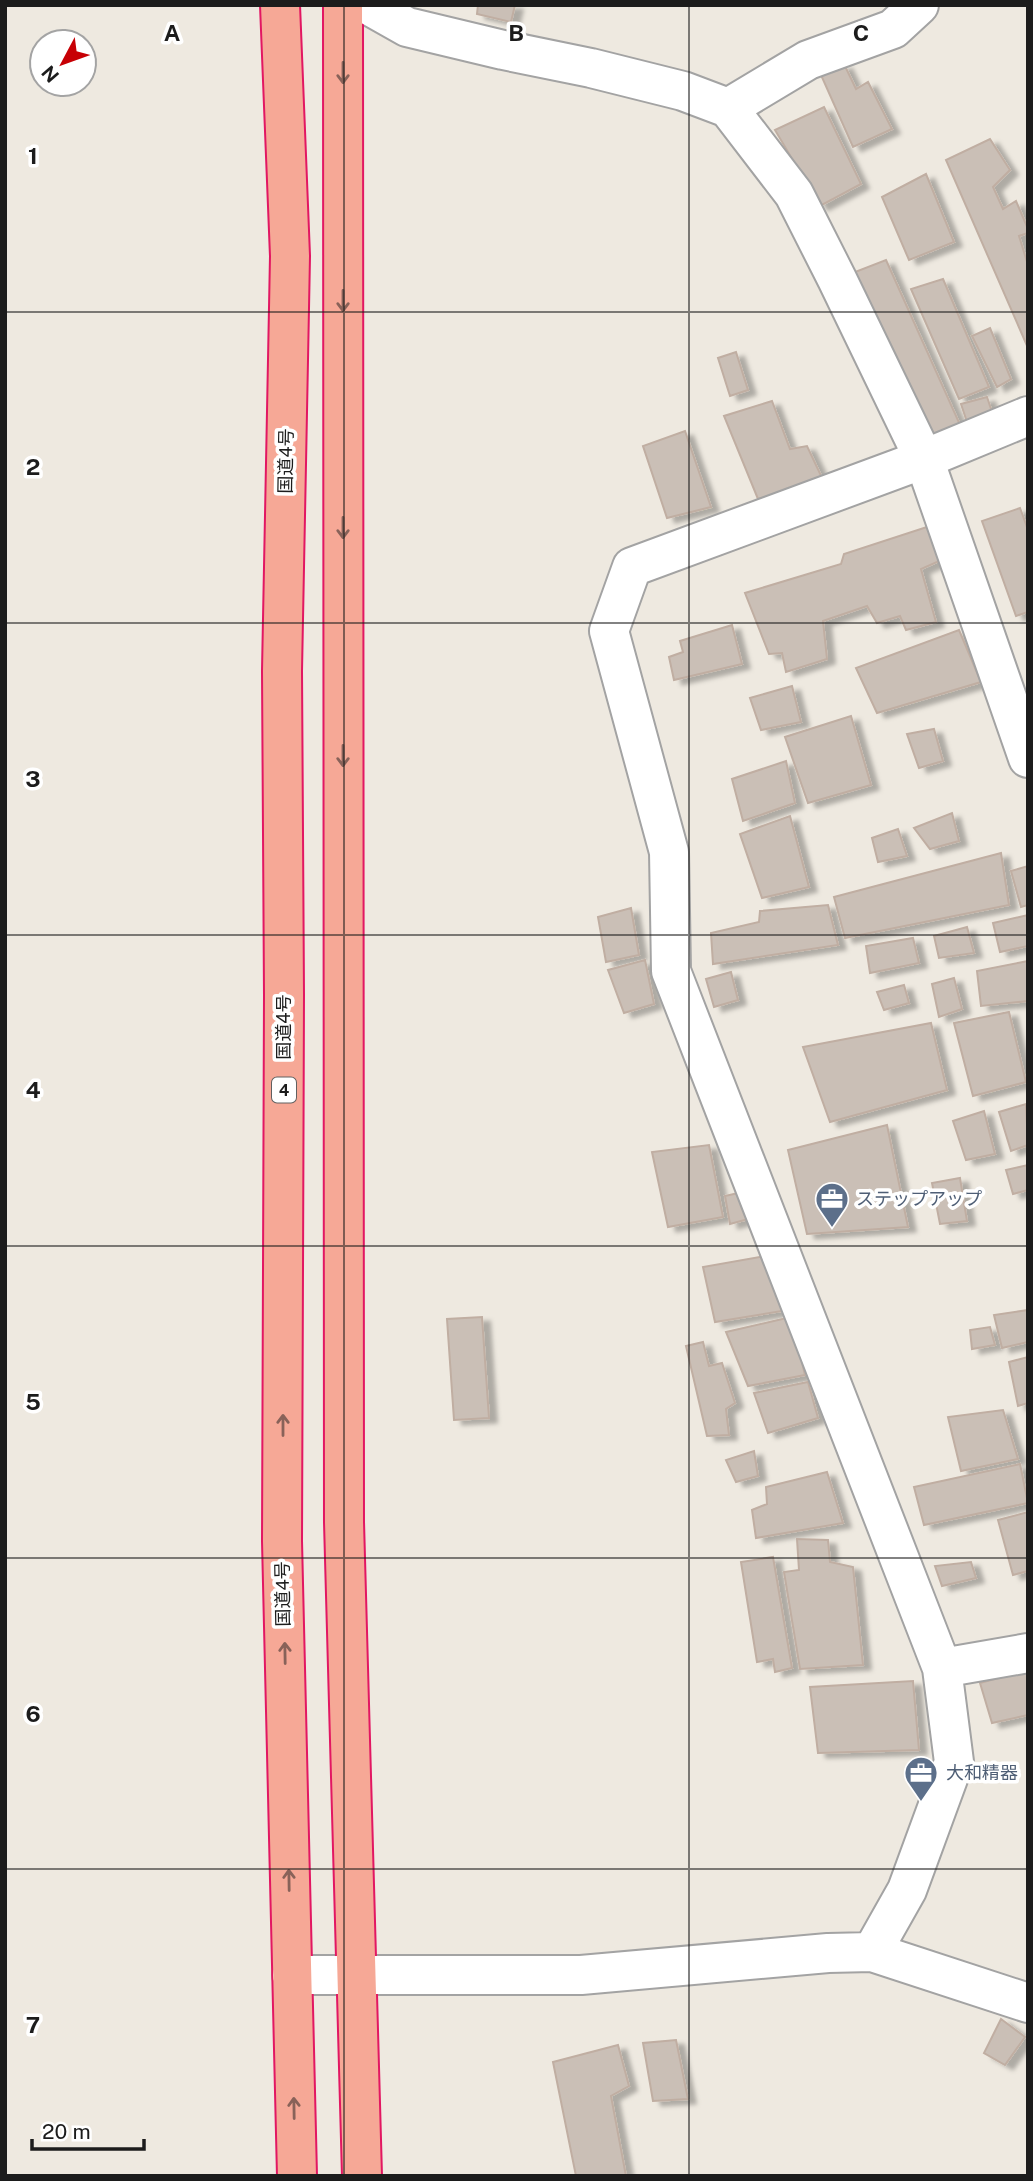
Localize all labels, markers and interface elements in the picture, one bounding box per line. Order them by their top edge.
text: A [164,19,181,46]
text: B [508,19,524,46]
text: C [853,19,869,46]
north arrow [28,28,98,98]
text: N [37,61,63,87]
one-way arrow [336,62,350,85]
text: 1 [28,142,38,169]
one-way arrow [336,289,350,312]
street label: 国道4号 [274,428,297,494]
text: 2 [26,453,40,480]
one-way arrow [336,517,350,540]
one-way arrow [336,744,350,767]
text: 3 [25,765,41,792]
street label: 国道4号 [273,994,294,1060]
text: 4 [25,1076,41,1103]
road number: 4 [272,1078,296,1102]
office icon: ステップアップ [813,1180,851,1229]
place label: ステップアップ [856,1188,982,1209]
text: 5 [25,1388,41,1415]
one-way arrow [276,1414,290,1437]
street label: 国道4号 [271,1561,294,1627]
one-way arrow [278,1641,291,1664]
text: 6 [25,1700,41,1727]
office icon: 大和精器 [902,1754,940,1803]
place label: 大和精器 [946,1762,1018,1783]
one-way arrow [283,1869,296,1892]
text: 7 [26,2011,40,2038]
one-way arrow [288,2096,301,2119]
scale bar [32,2108,144,2152]
text: 20 m [42,2119,91,2144]

